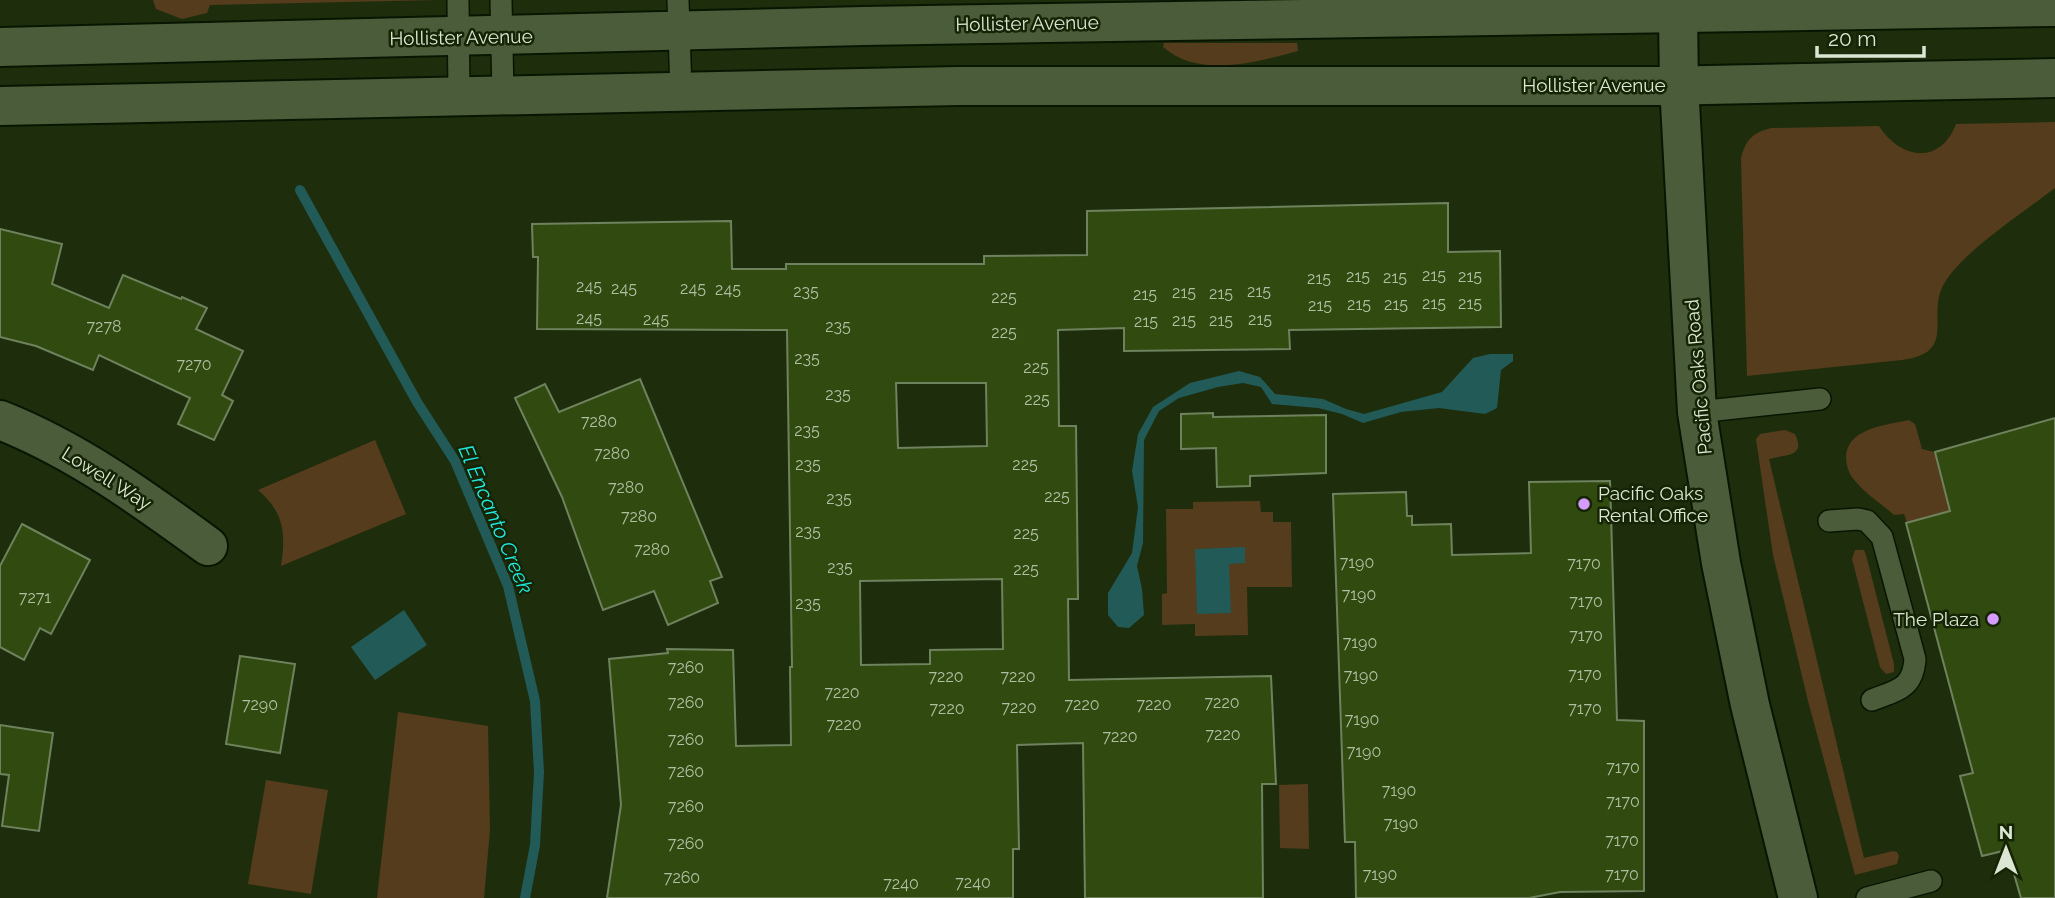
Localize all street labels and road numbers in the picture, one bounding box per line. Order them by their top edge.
street label: Hollister Avenue [955,11,1099,35]
street label: Hollister Avenue [389,25,533,49]
street label: Hollister Avenue [1522,74,1666,96]
street label: Pacific Oaks Road [1680,298,1716,456]
street label: Lowell Way [58,442,156,514]

